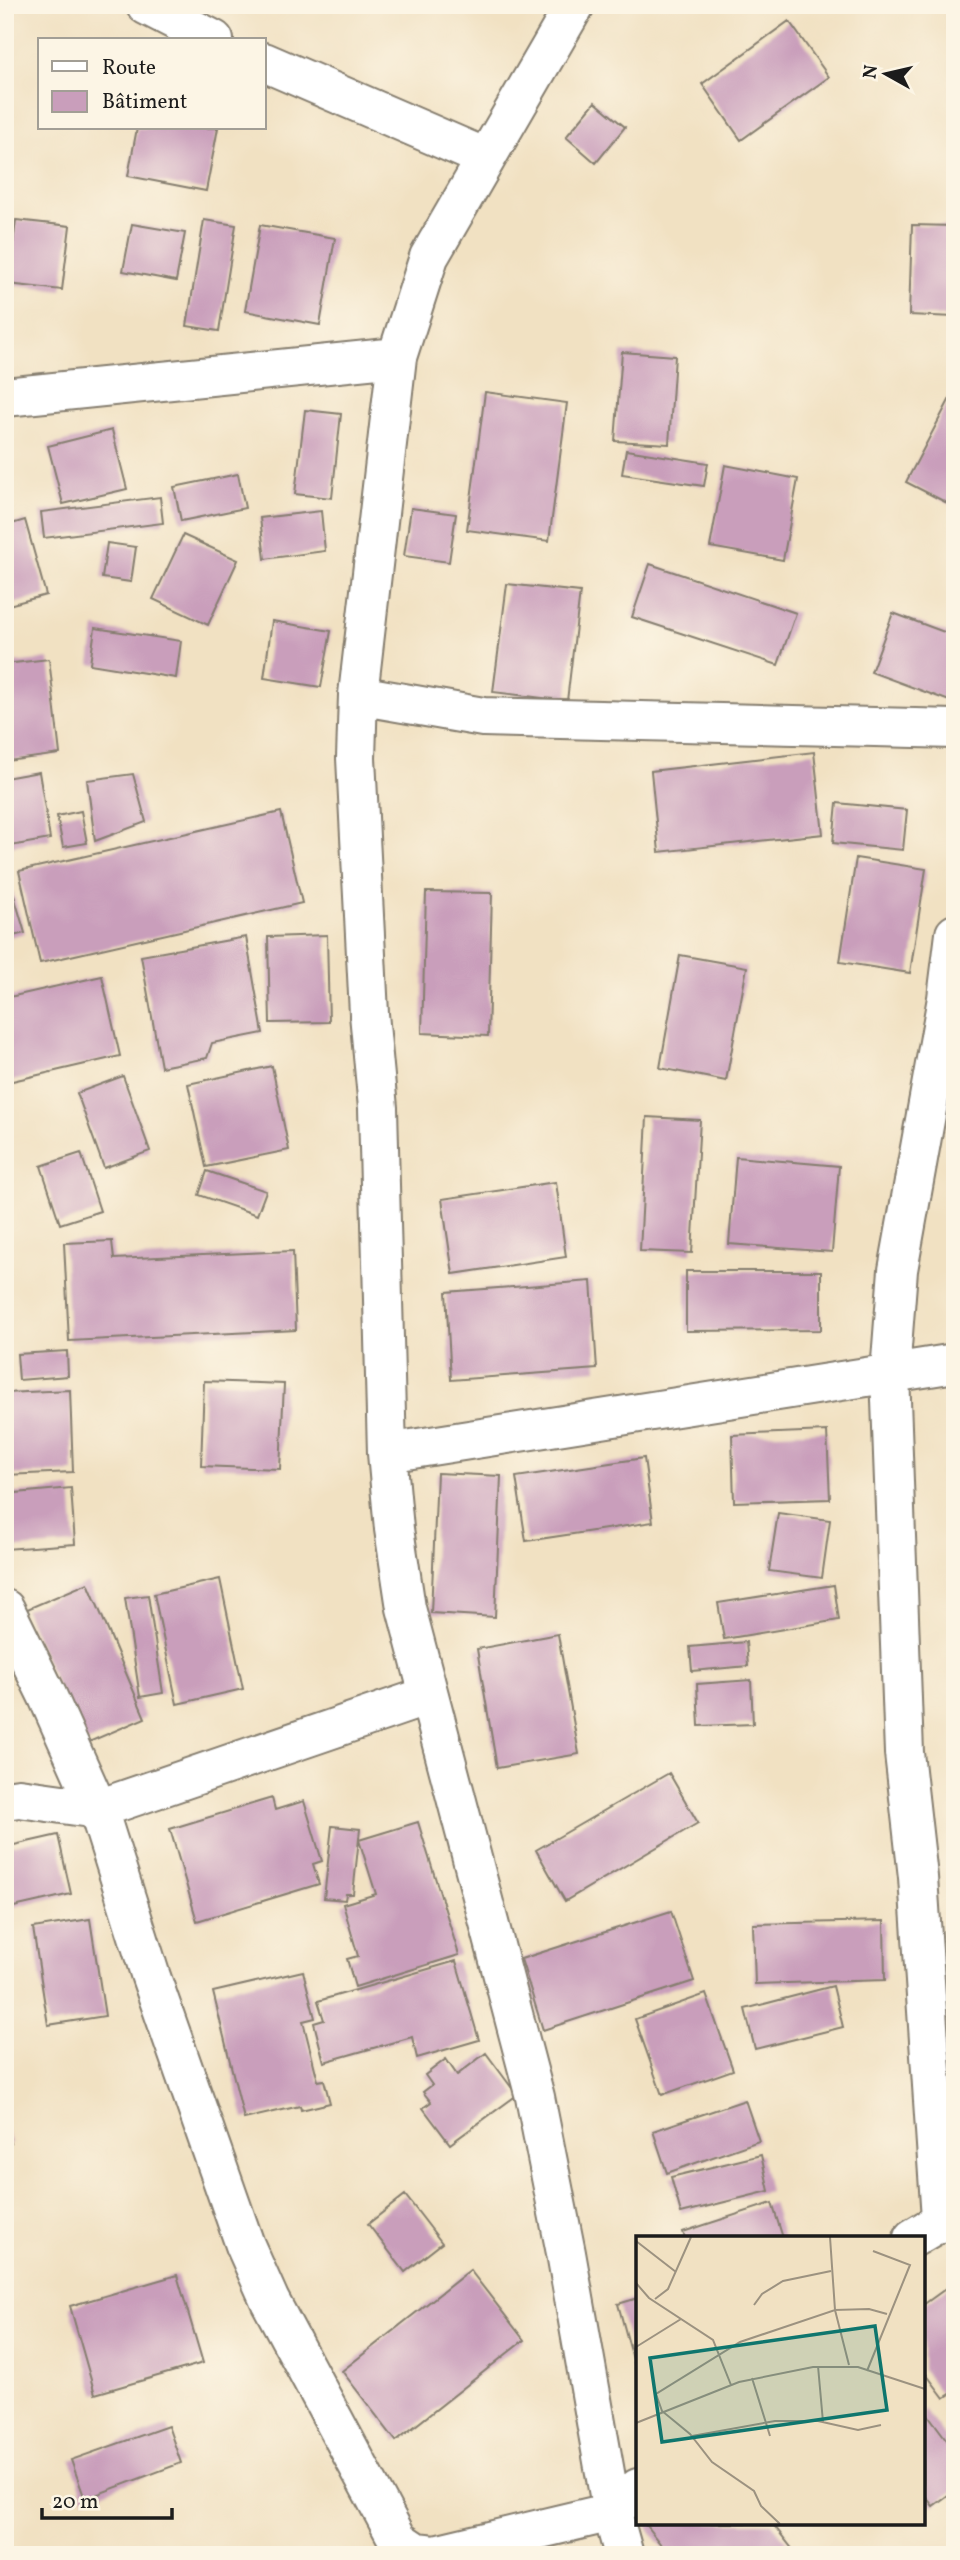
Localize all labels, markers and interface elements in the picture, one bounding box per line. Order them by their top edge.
legend [38,38,266,130]
north arrow [852,38,922,108]
text: Route [102,54,156,83]
text: N [857,63,885,81]
text: Bâtiment [102,88,187,117]
inset map [636,2236,925,2525]
scale bar [42,2476,172,2520]
text: 20 m [52,2488,98,2517]

